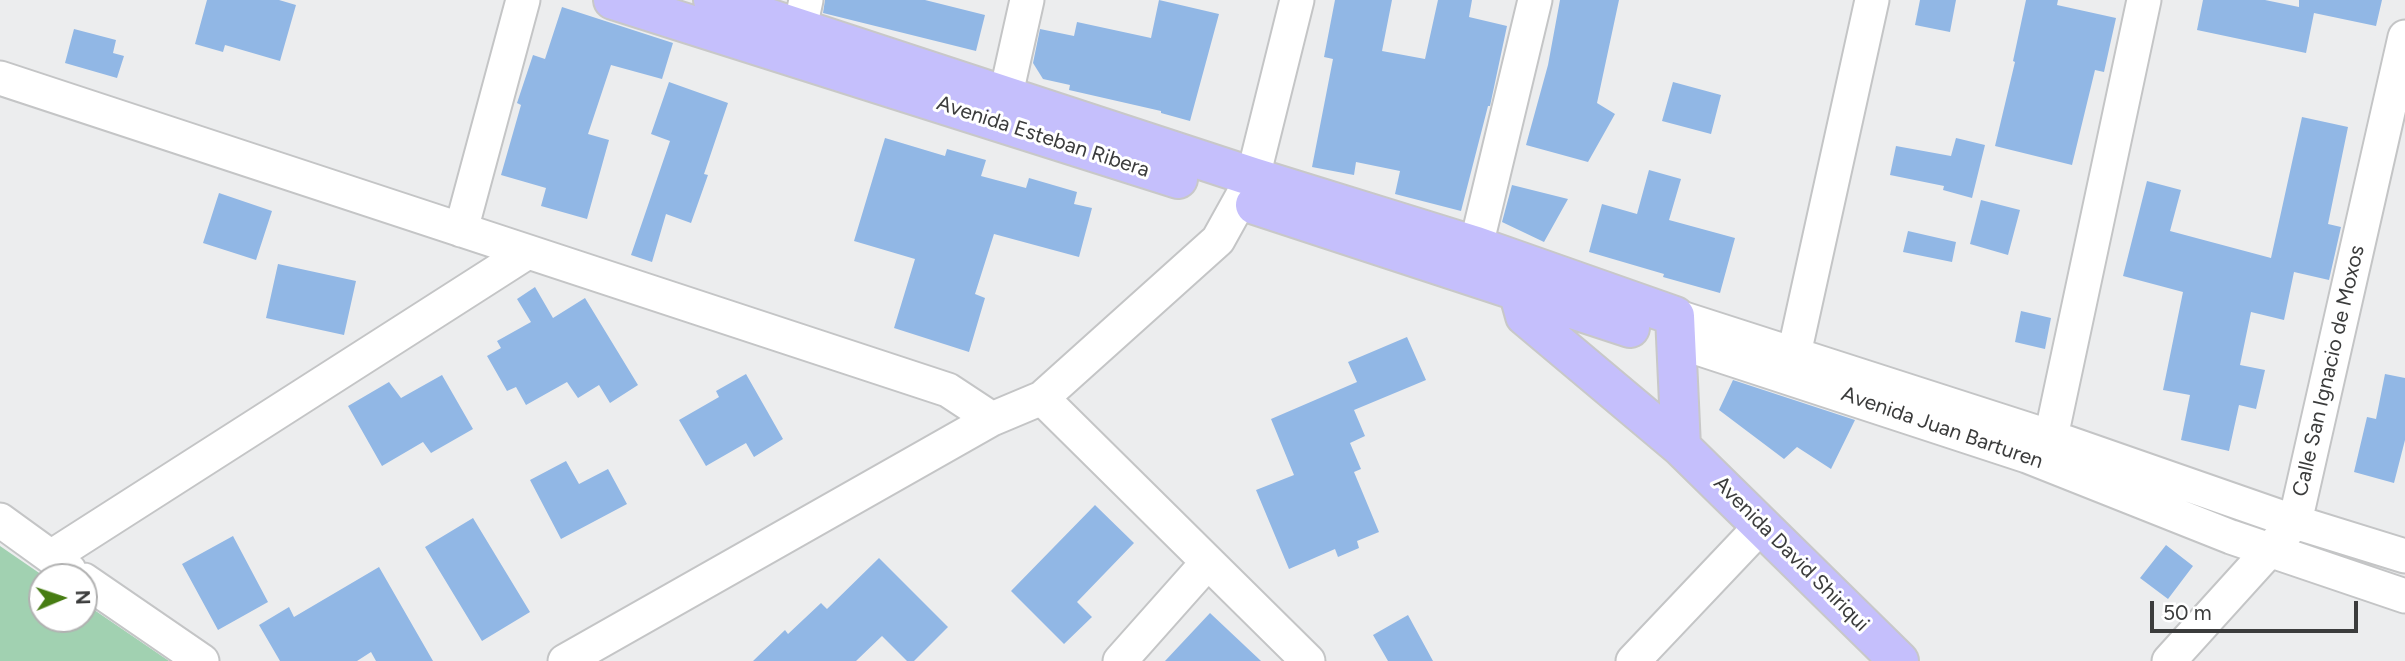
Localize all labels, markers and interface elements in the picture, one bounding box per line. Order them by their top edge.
street label: Avenida Esteban Ribera [934,91,1152,183]
street label: Calle San Ignacio de Moxos [2288,243,2370,499]
street label: Avenida Juan Barturen [1838,382,2046,474]
street label: Avenida David Shiriqui [1708,471,1874,637]
north arrow [28,563,98,633]
scale bar [2153,588,2361,632]
text: N [71,590,94,605]
text: 50 m [2163,600,2212,625]

